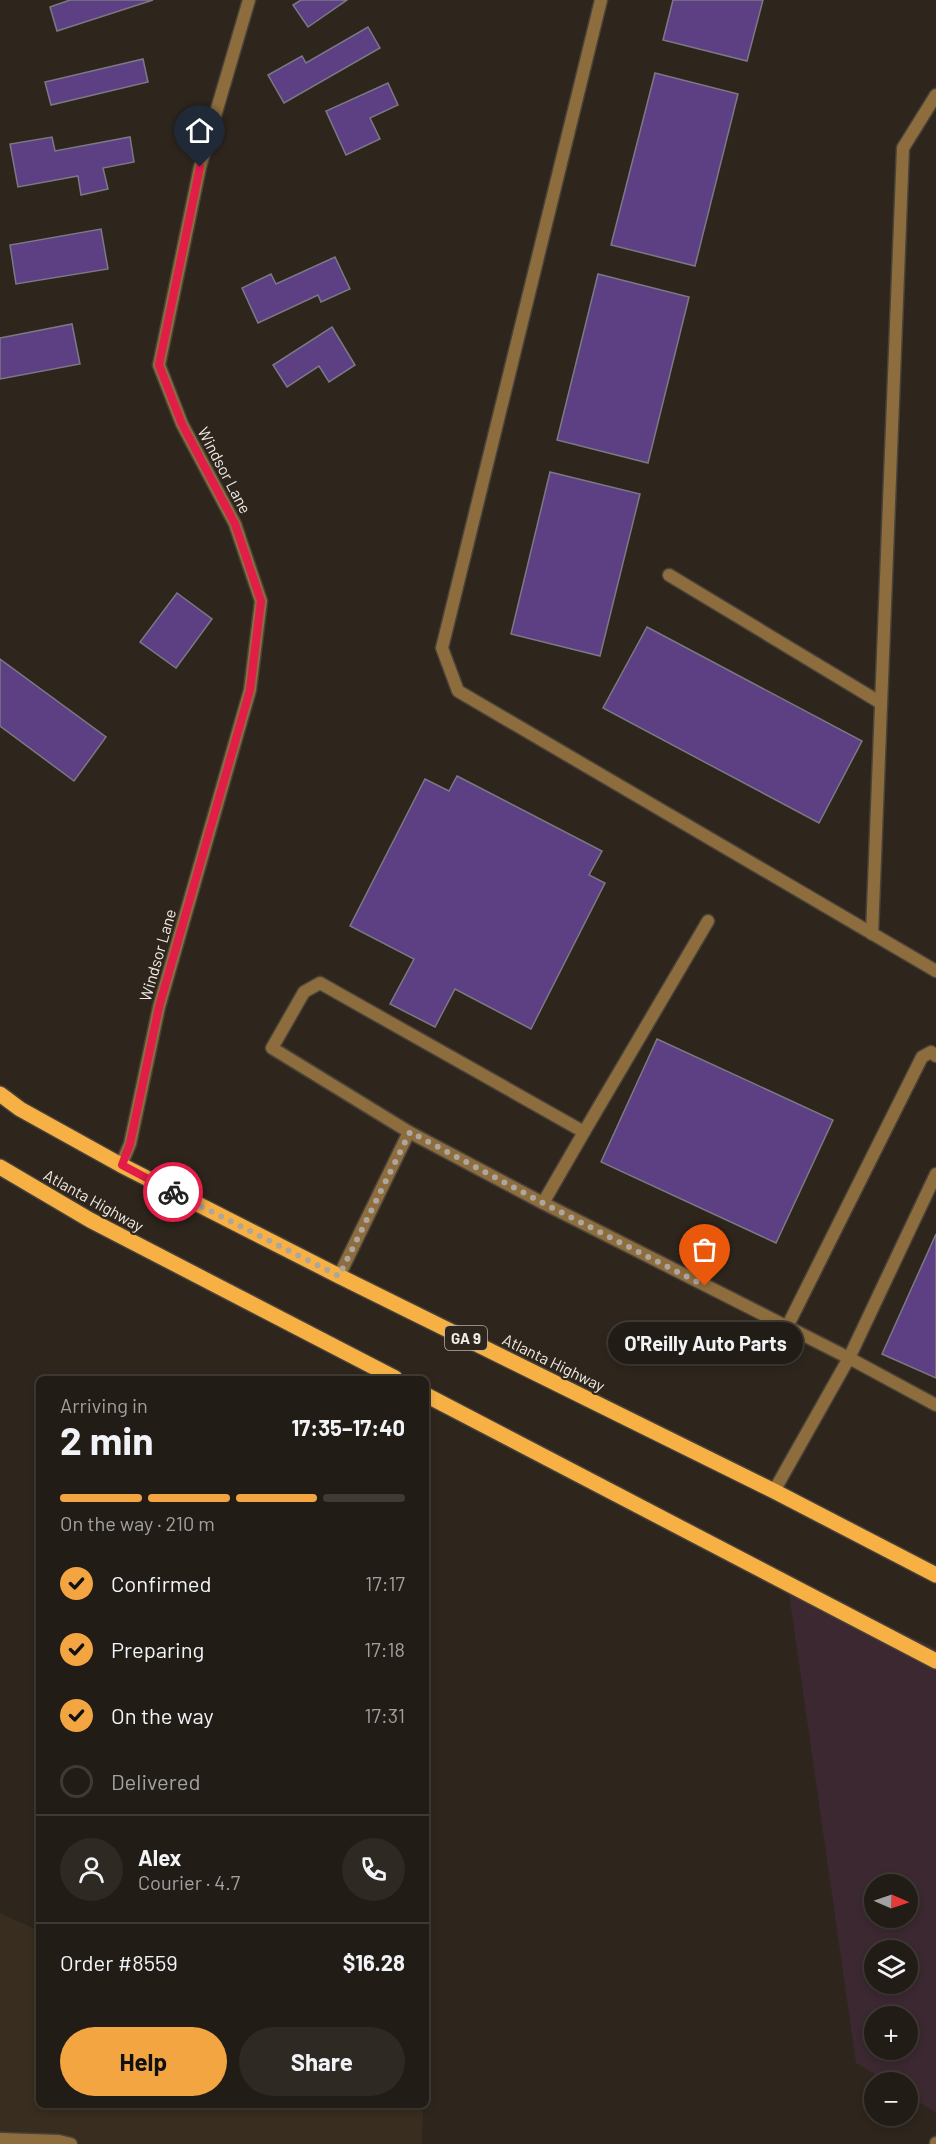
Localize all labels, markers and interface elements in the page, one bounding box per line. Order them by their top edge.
pin [174,105,225,167]
icon: home [183,114,216,147]
street label: Windsor Lane [194,424,256,516]
street label: Windsor Lane [135,907,179,1003]
courier [143,1162,203,1222]
street label: Atlanta Highway [41,1165,148,1236]
icon: bike [157,1176,190,1209]
pin [679,1224,730,1286]
icon: bag [688,1233,721,1266]
callout: O'Reilly Auto Parts [608,1322,802,1364]
road number: GA 9 [445,1326,487,1350]
street label: Atlanta Highway [500,1329,609,1395]
text: O'Reilly Auto Parts [624,1331,787,1355]
text: Arriving in [60,1393,148,1417]
text: 17:35–17:40 [292,1414,405,1440]
text: 2 min [60,1416,153,1463]
text: On the way · 210 m [60,1511,215,1535]
icon: check [60,1567,93,1600]
text: Confirmed [111,1570,211,1596]
text: 17:17 [365,1571,405,1595]
icon: check [60,1633,93,1666]
text: Preparing [111,1636,204,1662]
text: 17:18 [364,1637,405,1661]
icon: check [60,1699,93,1732]
text: On the way [111,1702,214,1728]
text: 17:31 [365,1703,405,1727]
text: Delivered [111,1768,200,1794]
button: person [60,1838,123,1901]
button: phone [342,1838,405,1901]
text: Alex [138,1844,181,1870]
text: Courier · 4.7 [138,1870,240,1894]
north arrow [864,1874,918,1928]
map controls [864,1874,918,2126]
button: layers [864,1940,918,1994]
text: Order #8559 [60,1949,178,1975]
text: $16.28 [343,1949,405,1975]
button: + [864,2006,918,2060]
button: Help [60,2027,227,2096]
button: Share [239,2027,405,2096]
button: − [864,2072,918,2126]

